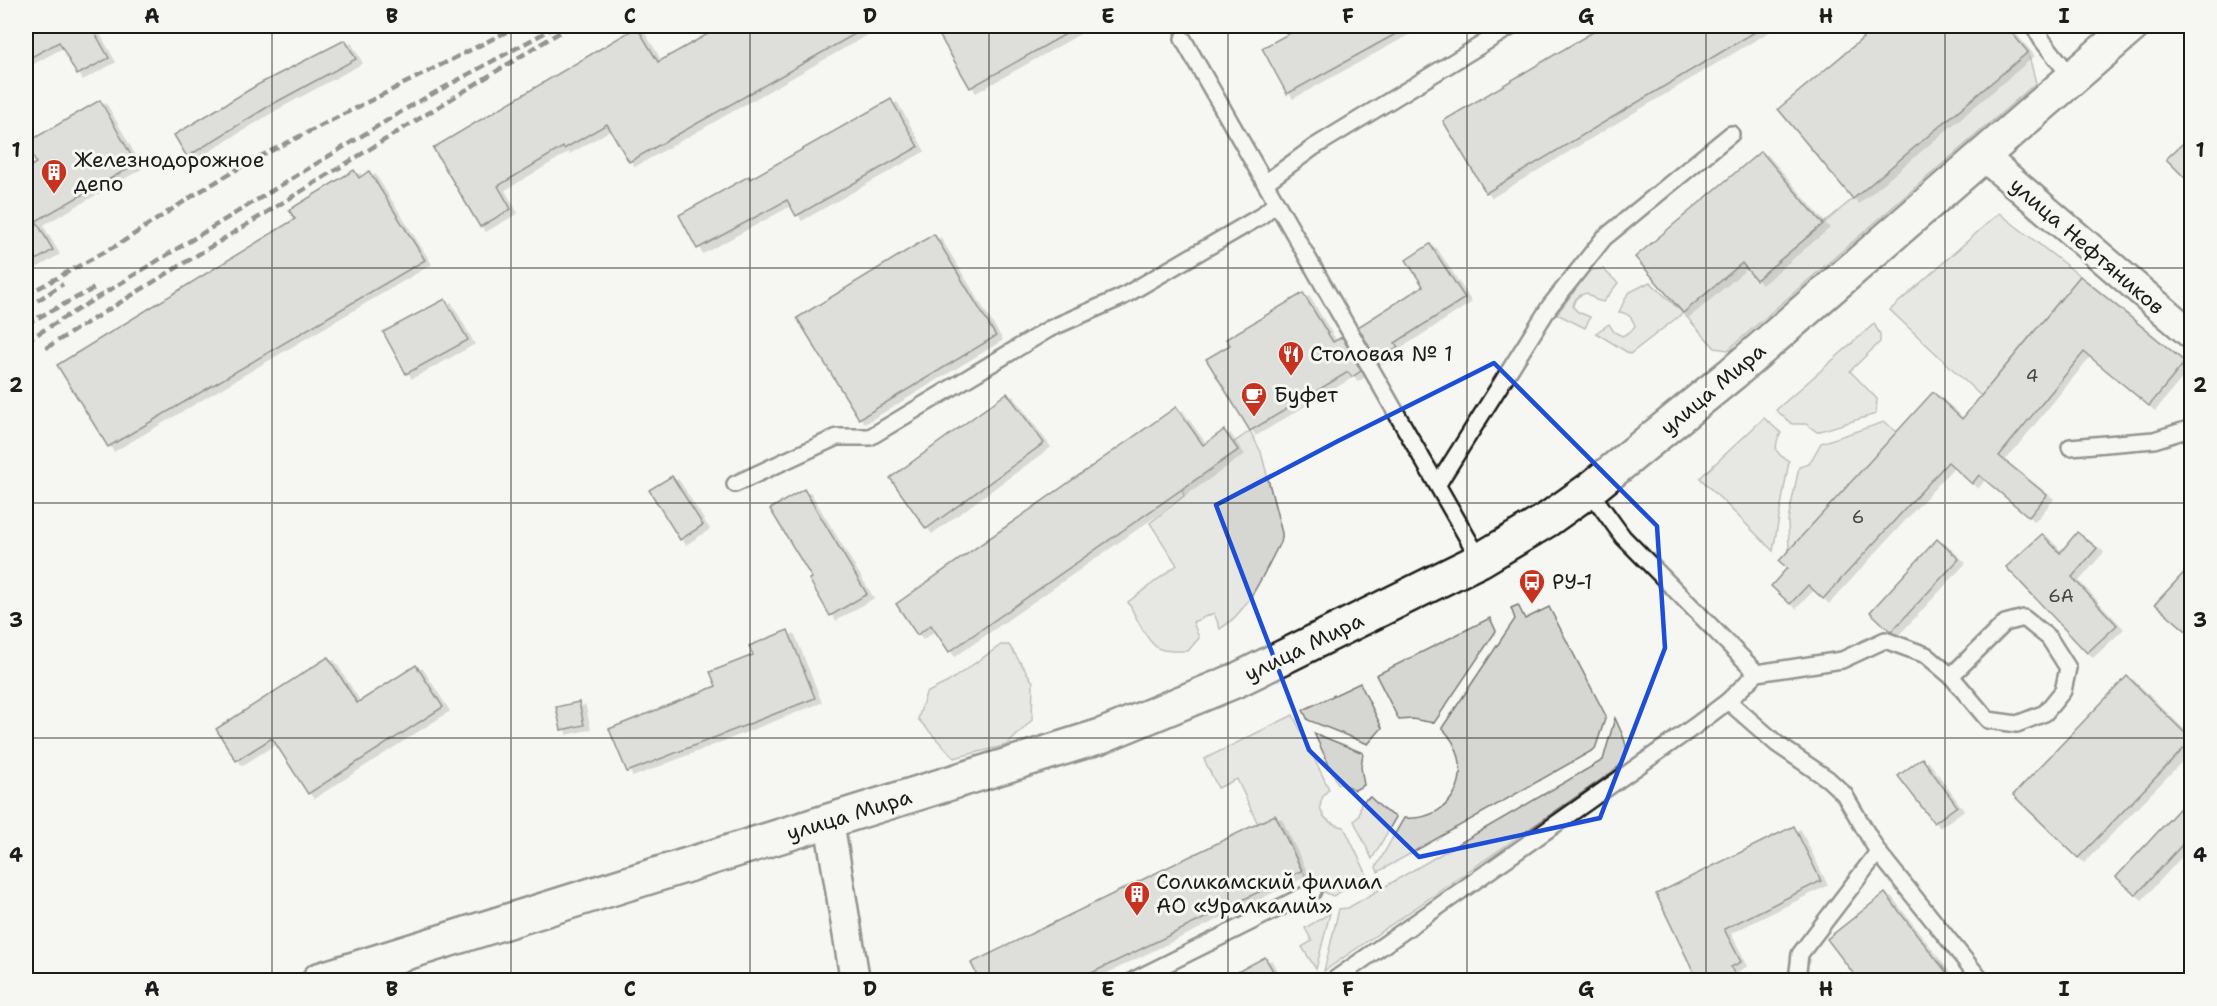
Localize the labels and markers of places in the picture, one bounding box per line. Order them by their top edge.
place label: Железнодорожное депо [74,146,265,198]
building icon: Железнодорожное депо [39,157,69,195]
restaurant icon: Столовая № 1 [1276,339,1306,377]
place label: Столовая № 1 [1310,340,1453,368]
cafe icon: Буфет [1239,380,1269,418]
place label: Буфет [1274,381,1338,409]
bus stop icon: РУ-1 [1517,567,1547,605]
place label: РУ-1 [1552,568,1593,596]
place label: Соликамский филиал АО «Уралкалий» [1156,868,1383,920]
building icon: Соликамский филиал АО «Уралкалий» [1122,879,1152,917]

